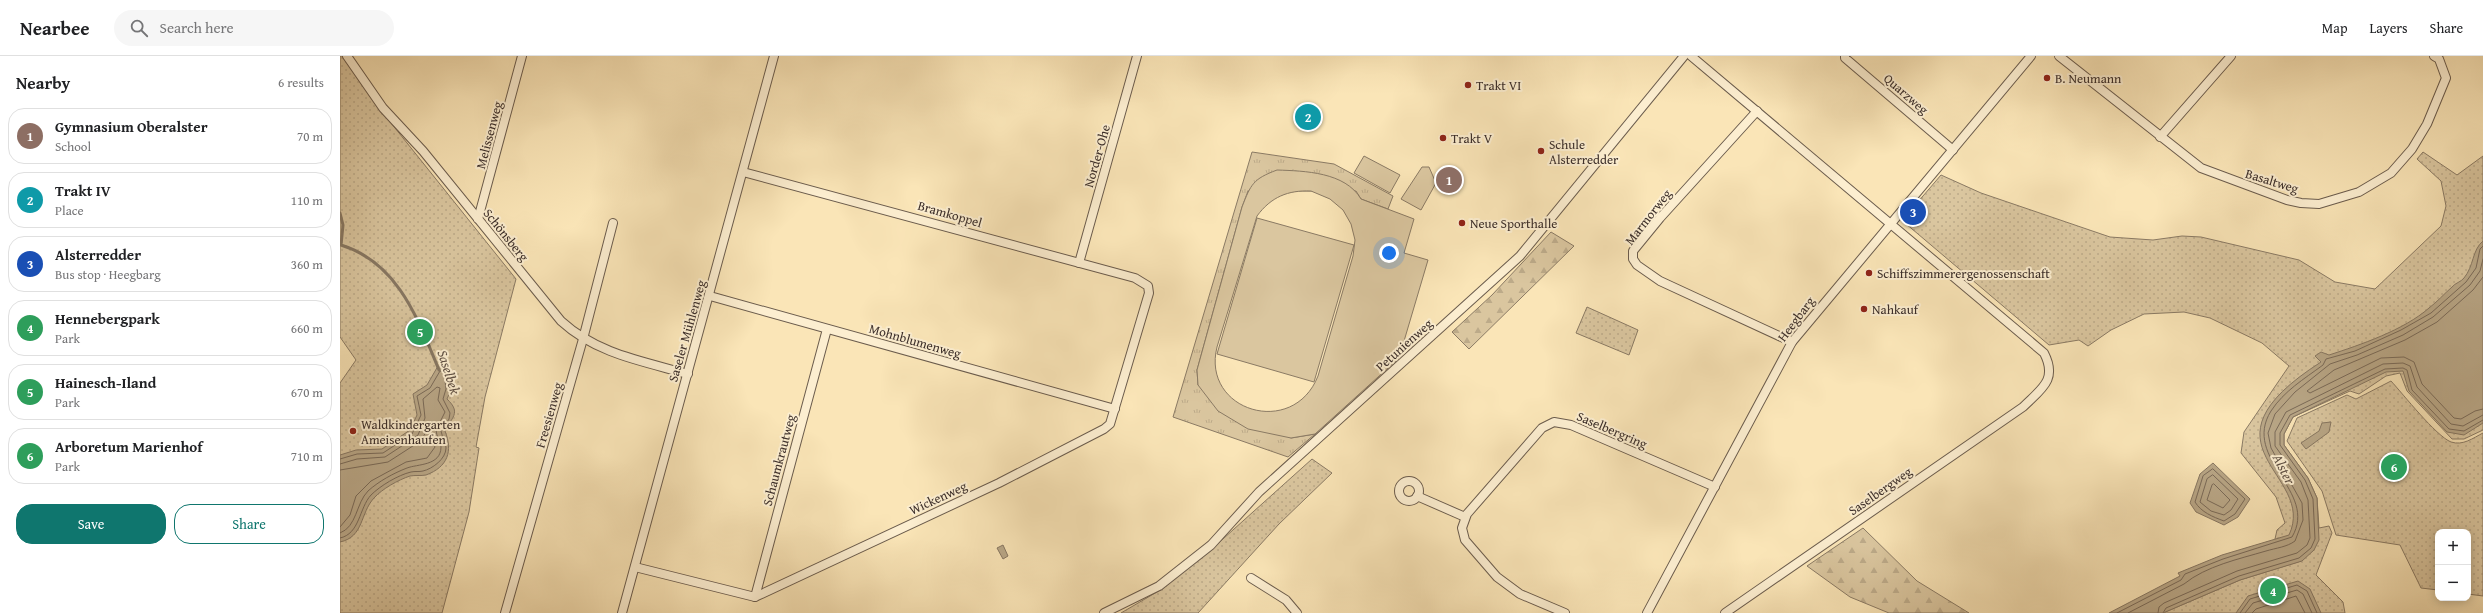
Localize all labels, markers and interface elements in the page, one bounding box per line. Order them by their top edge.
search box [114,10,394,46]
text: Nearbee [20,14,90,42]
icon: search [128,17,150,39]
text: Search here [160,17,234,38]
text: Map [2322,18,2348,38]
text: Layers [2370,18,2408,38]
text: Share [2430,18,2463,38]
street label: Quarzweg [1880,69,1933,119]
place label: B. Neumann [2055,69,2122,88]
text: Nearby [16,70,70,95]
text: 6 results [278,73,324,92]
marker: B. Neumann [2042,73,2052,83]
place label: Trakt VI [1476,76,1521,95]
marker: Trakt VI [1463,80,1473,90]
street label: Melissenweg [471,99,507,171]
pin: 2 [1295,102,1321,132]
text: Gymnasium Oberalster [55,116,208,137]
street label: Norder-Ohe [1079,122,1115,190]
text: 1 [27,127,33,146]
text: 70 m [297,127,323,146]
place label: Trakt V [1451,129,1493,148]
marker: Trakt V [1438,133,1448,143]
place label: Schule Alsterredder [1549,135,1619,169]
text: School [55,137,91,156]
marker: Schule Alsterredder [1536,146,1546,156]
street label: Basaltweg [2243,164,2301,198]
pin: 1 [1436,165,1462,195]
text: Trakt IV [55,180,111,201]
street label: Marmorweg [1620,185,1676,249]
text: 2 [27,191,33,210]
text: 110 m [291,191,323,210]
street label: Bramkoppel [916,196,985,232]
pin: 3 [1900,197,1926,227]
text: Place [55,201,84,220]
street label: Schönsberg [479,205,534,266]
place label: Neue Sporthalle [1470,214,1557,233]
marker: Neue Sporthalle [1457,218,1467,228]
your location [1379,243,1399,263]
text: Alsterredder [55,244,141,265]
text: 3 [27,255,33,274]
text: 360 m [291,255,323,274]
place label: Schiffszimmerergenossenschaft [1877,264,2050,283]
text: Bus stop · Heegbarg [55,265,161,284]
marker: Schiffszimmerergenossenschaft [1864,268,1874,278]
street label: Saseler Mühlenweg [663,277,711,384]
street label: Heegbarg [1773,292,1820,345]
place label: Nahkauf [1872,300,1920,319]
marker: Nahkauf [1859,304,1869,314]
text: Hennebergpark [55,308,160,329]
street label: Petunienweg [1371,314,1437,376]
pin: 5 [407,317,433,347]
text: 4 [27,319,33,338]
text: 660 m [291,319,323,338]
street label: Mohnblumenweg [867,319,964,363]
text: Park [55,329,80,348]
water label: Saselbek [432,347,466,397]
text: Hainesch-Iland [55,372,156,393]
street label: Freesienweg [531,379,568,450]
text: 5 [27,383,33,402]
text: 670 m [291,383,323,402]
text: Park [55,393,80,412]
street label: Saselbergring [1574,407,1651,454]
street label: Schaumkrautweg [758,412,800,508]
place label: Waldkindergarten Ameisenhaufen [361,415,461,449]
marker: Waldkindergarten Ameisenhaufen [348,426,358,436]
text: Arboretum Marienhof [55,436,203,457]
text: 6 [27,447,33,466]
text: 710 m [291,447,323,466]
water label: Alster [2267,449,2300,488]
pin: 6 [2381,452,2407,482]
text: Park [55,457,80,476]
street label: Saselbergweg [1844,462,1916,520]
street label: Wickenweg [906,476,970,520]
button: Save [16,504,166,544]
button: Share [174,504,324,544]
map controls [2435,529,2471,601]
button: + [2435,529,2471,565]
button: − [2435,565,2471,601]
pin: 4 [2260,576,2286,606]

